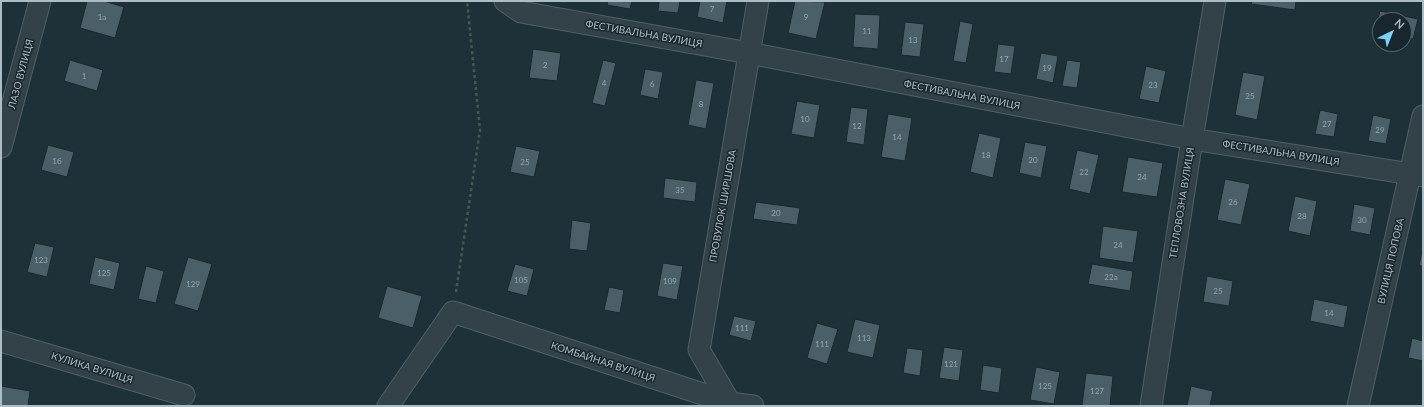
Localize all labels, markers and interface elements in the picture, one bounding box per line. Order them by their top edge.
house number: 7 [710,4,714,14]
house number: 1а [98,12,106,22]
house number: 9 [804,12,808,22]
north arrow [1372,12,1412,52]
text: N [1392,16,1407,31]
street label: ФЕСТИВАЛЬНА ВУЛИЦЯ [585,18,703,50]
house number: 11 [862,26,872,36]
house number: 13 [908,35,918,45]
street label: ЛАЗО ВУЛИЦЯ [6,38,36,110]
house number: 17 [999,54,1009,64]
house number: 2 [543,60,547,70]
house number: 19 [1042,63,1052,73]
house number: 1 [82,71,86,81]
house number: 4 [602,78,606,88]
street label: ФЕСТИВАЛЬНА ВУЛИЦЯ [903,78,1021,112]
house number: 6 [650,79,654,89]
house number: 23 [1148,80,1158,90]
house number: 25 [1245,91,1255,101]
house number: 8 [699,99,703,109]
house number: 10 [800,114,810,124]
house number: 27 [1322,119,1332,129]
house number: 12 [852,121,862,131]
house number: 29 [1375,125,1385,135]
house number: 14 [892,132,902,142]
street label: ФЕСТИВАЛЬНА ВУЛИЦЯ [1222,138,1340,168]
street label: ТЕПЛОВОЗНА ВУЛИЦЯ [1167,146,1197,260]
street label: ПРОВУЛОК ШИРШОВА [707,149,739,263]
house number: 18 [981,150,991,160]
house number: 20 [1028,155,1038,165]
house number: 1б [52,156,62,166]
house number: 25 [520,157,530,167]
house number: 22 [1079,167,1089,177]
house number: 24 [1137,172,1147,182]
house number: 35 [675,185,685,195]
house number: 26 [1228,197,1238,207]
house number: 20 [771,208,781,218]
house number: 28 [1297,211,1307,221]
house number: 30 [1357,215,1367,225]
street label: ВУЛИЦЯ ПОПОВА [1375,217,1407,305]
house number: 24 [1113,240,1123,250]
house number: 123 [34,255,48,265]
house number: 125 [97,268,111,278]
house number: 22а [1104,272,1118,282]
house number: 105 [514,275,528,285]
house number: 109 [663,276,677,286]
house number: 129 [186,279,200,289]
house number: 25 [1213,286,1223,296]
house number: 14 [1324,308,1334,318]
house number: 111 [735,323,749,333]
house number: 113 [857,333,871,343]
street label: КОМБАЙНАЯ ВУЛИЦЯ [549,339,657,385]
house number: 111 [815,339,829,349]
street label: КУЛИКА ВУЛИЦЯ [50,350,134,386]
house number: 121 [944,359,958,369]
house number: 125 [1038,381,1052,391]
house number: 127 [1090,386,1104,396]

